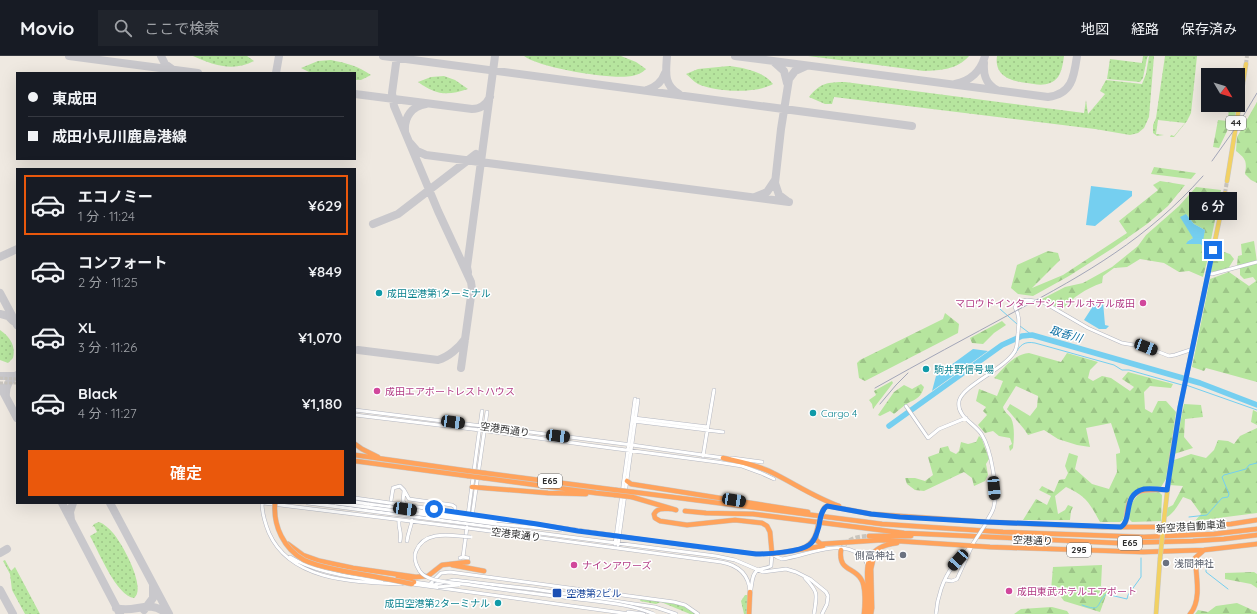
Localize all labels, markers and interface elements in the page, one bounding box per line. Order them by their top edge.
search box [98,10,378,46]
text: Movio [20,16,74,40]
icon: search [112,17,134,39]
text: ここで検索 [144,19,219,38]
text: 地図 [1081,20,1109,38]
text: 経路 [1131,20,1159,38]
text: 保存済み [1181,20,1237,38]
north arrow [1201,68,1245,112]
map controls [1201,68,1245,112]
text: 東成田 [52,89,97,108]
road number: 44 [1226,116,1246,130]
text: 成田小見川鹿島港線 [52,127,187,146]
icon: car [30,187,66,223]
text: エコノミー [78,187,153,206]
callout: 6 分 [1189,192,1237,220]
text: ¥629 [308,196,342,215]
text: 6 分 [1201,198,1225,214]
text: 1 分 · 11:24 [78,208,135,224]
route end [1204,241,1222,259]
icon: car [30,253,66,289]
text: コンフォート [78,253,168,272]
text: ¥849 [308,262,342,281]
text: 2 分 · 11:25 [78,274,138,290]
place label: 成田空港第1ターミナル [387,287,491,300]
marker: 成田空港第1ターミナル [374,288,384,298]
place label: マロウドインターナショナルホテル成田 [955,297,1135,310]
marker: マロウドインターナショナルホテル成田 [1138,298,1148,308]
text: XL [78,318,96,337]
icon: car [30,319,66,355]
water label: 取香川 [1048,323,1085,346]
text: ¥1,070 [298,328,342,347]
car [1133,337,1159,357]
text: 3 分 · 11:26 [78,339,137,355]
place label: 駒井野信号場 [934,363,994,376]
marker: 駒井野信号場 [921,364,931,374]
text: Black [78,384,118,403]
icon: car [30,385,66,421]
place label: 成田エアポートレストハウス [385,385,515,398]
marker: 成田エアポートレストハウス [372,386,382,396]
text: ¥1,180 [302,394,342,413]
text: 4 分 · 11:27 [78,405,137,421]
place label: Cargo 4 [821,407,857,420]
marker: Cargo 4 [808,408,818,418]
car [440,414,466,430]
street label: 空港西通り [479,420,531,439]
car [545,429,571,443]
button: 確定 [28,450,344,496]
road number: E65 [538,474,562,488]
car [987,476,1001,500]
car [721,492,747,508]
route start [425,500,443,518]
car [392,501,418,517]
street label: 新空港自動車道 [1156,518,1226,535]
street label: 空港東通り [490,525,542,544]
street label: 空港通り [1013,533,1053,548]
road number: E65 [1118,536,1142,550]
road number: 295 [1067,543,1091,557]
car [946,547,970,573]
place label: 側高神社 [854,549,895,562]
marker: 側高神社 [898,550,908,560]
place label: 浅間神社 [1174,557,1214,570]
marker: 浅間神社 [1161,558,1171,568]
place label: ナインアワーズ [582,559,652,572]
marker: ナインアワーズ [569,560,579,570]
place label: 成田東武ホテルエアポート [1017,585,1137,598]
marker: 成田東武ホテルエアポート [1004,586,1014,596]
marker: 空港第2ビル [551,587,563,599]
place label: 空港第2ビル [566,587,622,600]
place label: 成田空港第2ターミナル [384,597,490,610]
marker: 成田空港第2ターミナル [493,598,503,608]

